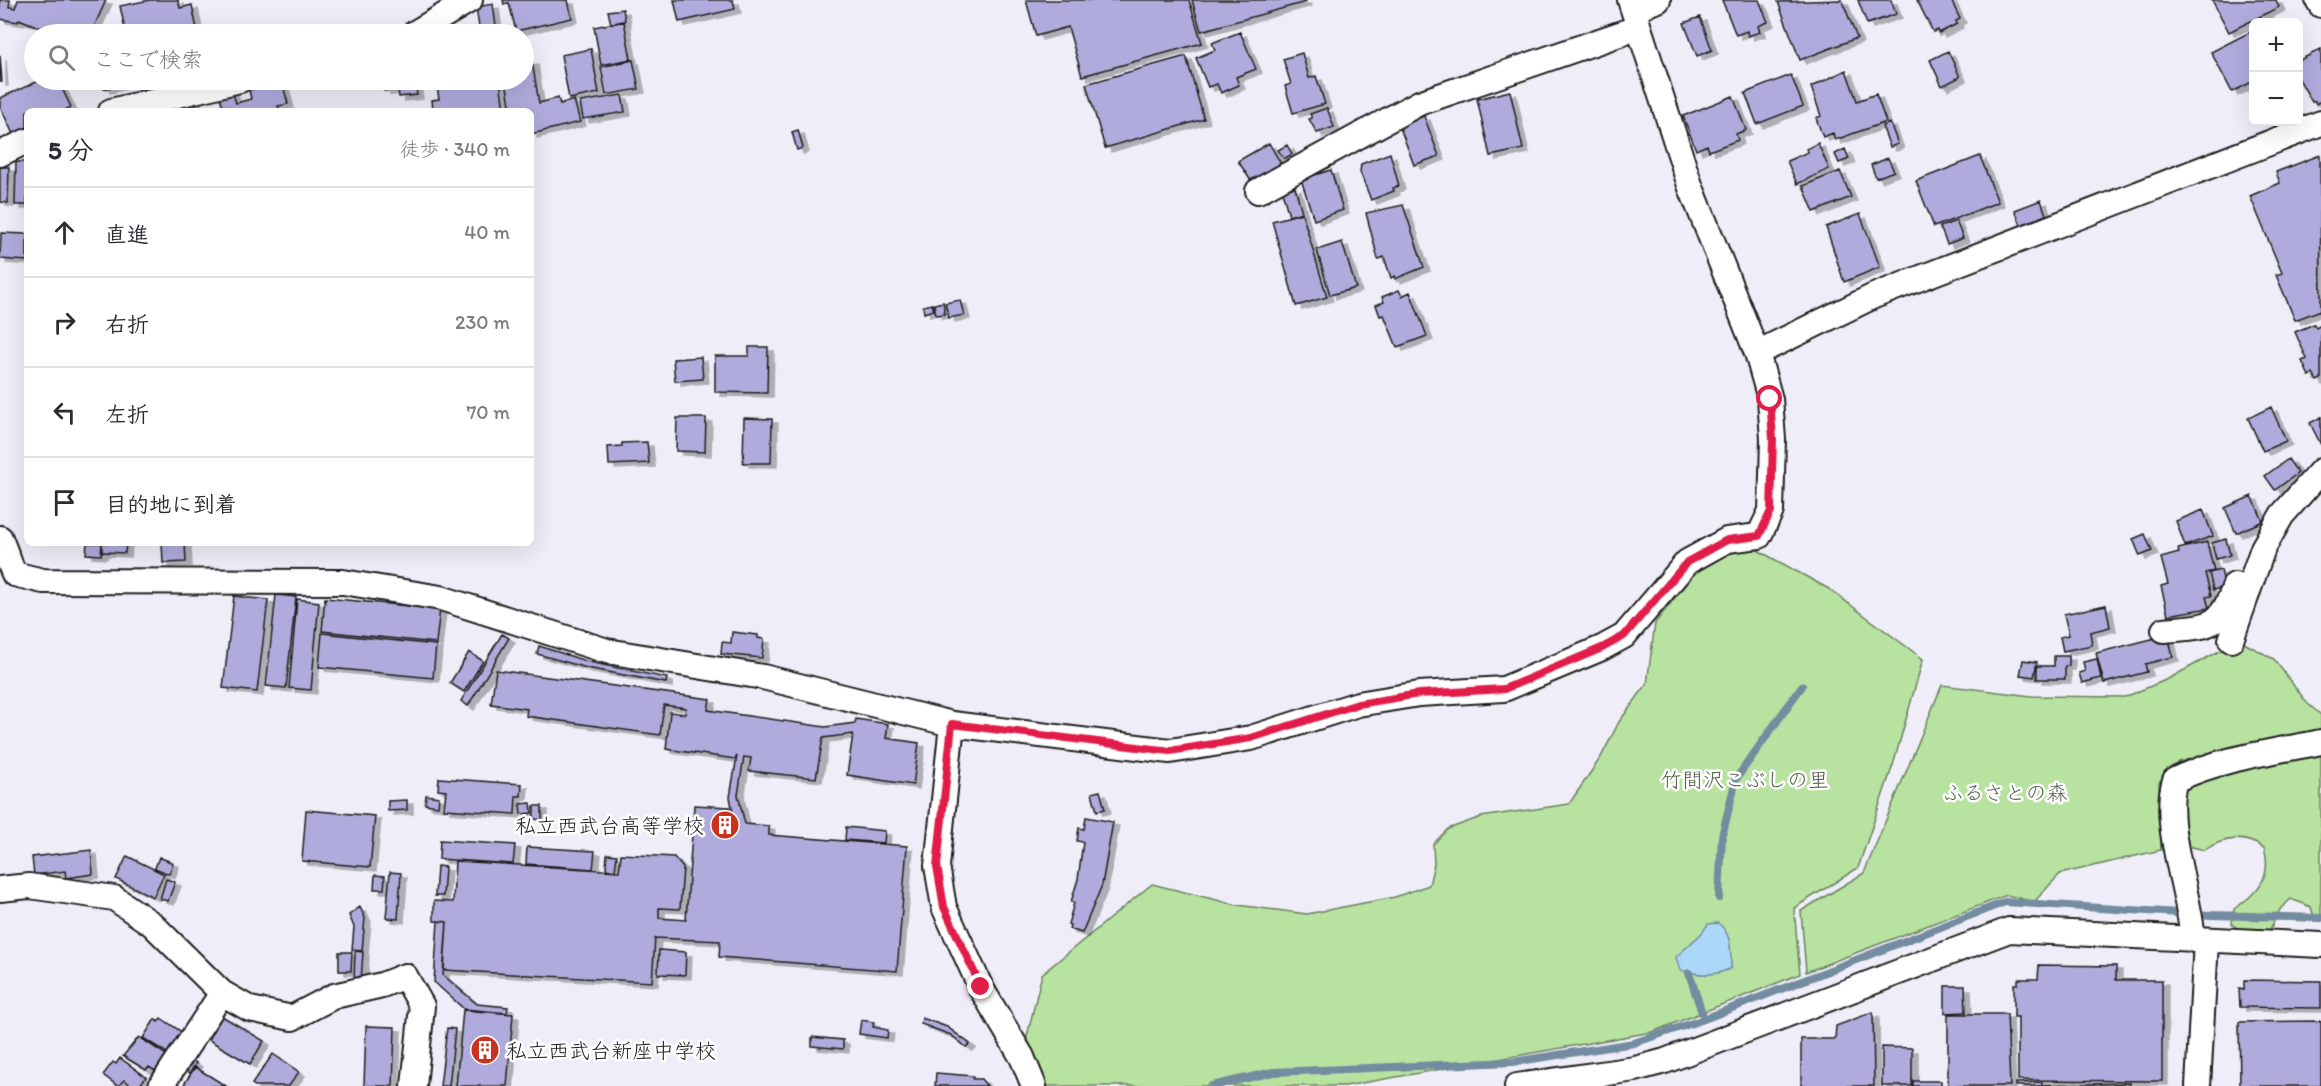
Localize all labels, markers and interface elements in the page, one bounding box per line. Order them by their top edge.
map controls [2249,18,2303,126]
button: + [2249,18,2303,72]
search box [24,24,534,90]
icon: search [45,41,78,74]
text: ここで検索 [93,46,203,73]
button: − [2249,72,2303,126]
text: 5 分 [48,134,94,166]
text: 徒歩 · 340 m [400,137,510,161]
icon: ahead [48,216,81,249]
text: 40 m [464,220,510,244]
text: 直進 [105,221,149,248]
icon: right [48,306,81,339]
text: 230 m [455,310,510,334]
text: 右折 [105,311,149,338]
route start [1756,385,1782,411]
icon: left [48,396,81,429]
text: 70 m [466,400,510,424]
text: 左折 [105,401,149,428]
icon: arrive [48,486,81,519]
text: 目的地に到着 [105,491,237,518]
park label: 竹間沢こぶしの里 [1661,767,1829,792]
park label: ふるさとの森 [1942,780,2068,805]
building icon: 私立西武台高等学校 [709,809,741,841]
place label: 私立西武台高等学校 [515,813,704,838]
route end [967,973,993,999]
building icon: 私立西武台新座中学校 [469,1034,501,1066]
place label: 私立西武台新座中学校 [506,1038,716,1063]

